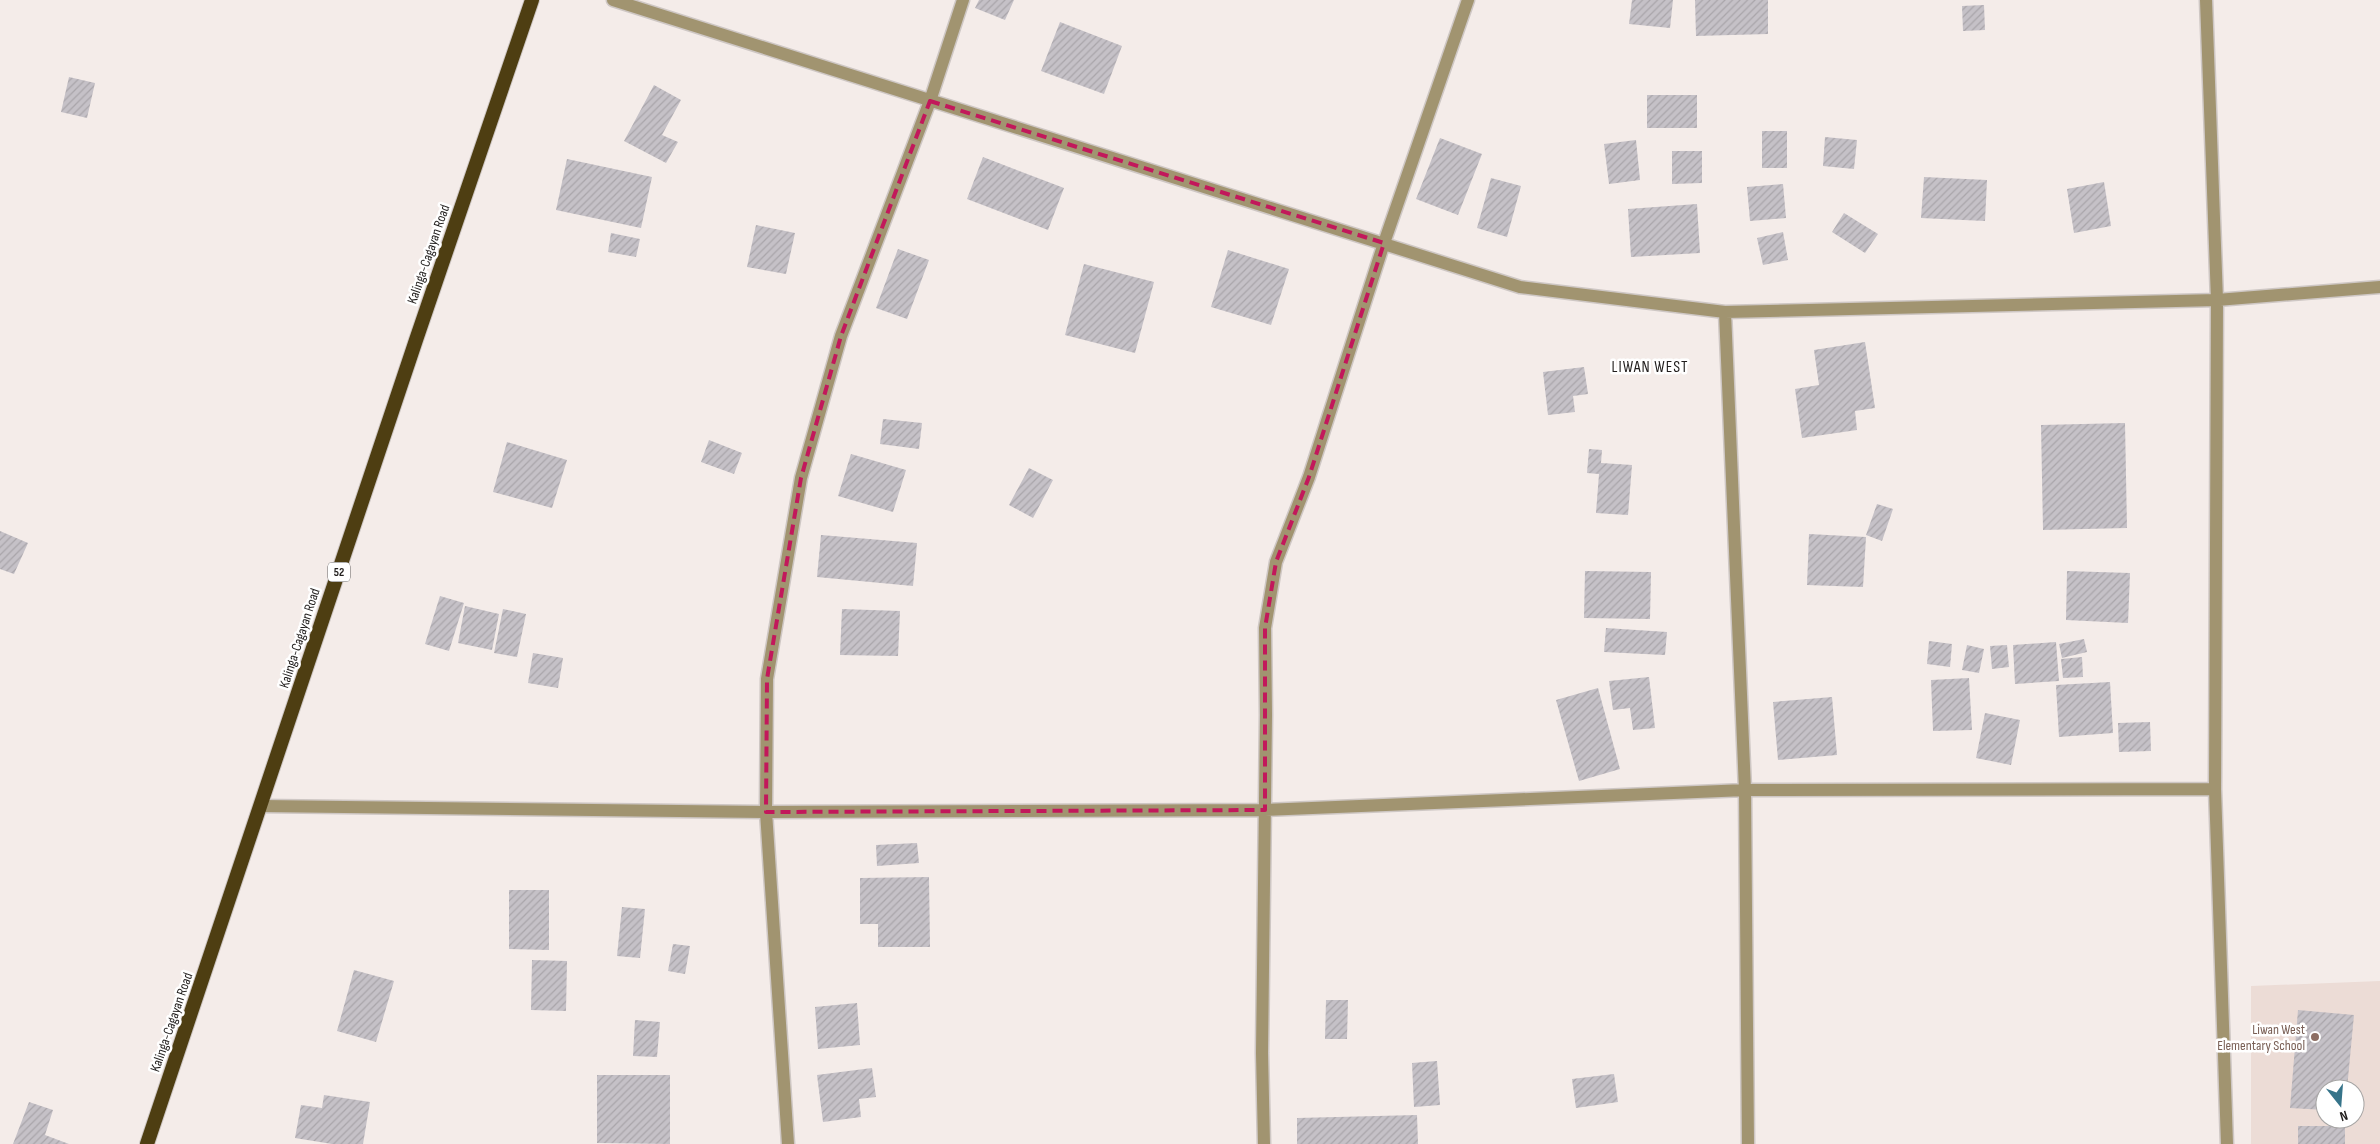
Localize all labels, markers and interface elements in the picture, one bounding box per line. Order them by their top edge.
street label: Kalinga-Cagayan Road [404,202,453,306]
district label: LIWAN WEST [1612,358,1689,377]
road number: 52 [328,562,350,582]
street label: Kalinga-Cagayan Road [275,586,324,690]
street label: Kalinga-Cagayan Road [147,970,196,1074]
place label: Liwan West Elementary School [2217,1021,2305,1054]
marker: Liwan West Elementary School [2309,1031,2321,1043]
north arrow [2315,1079,2365,1129]
text: N [2338,1107,2350,1125]

